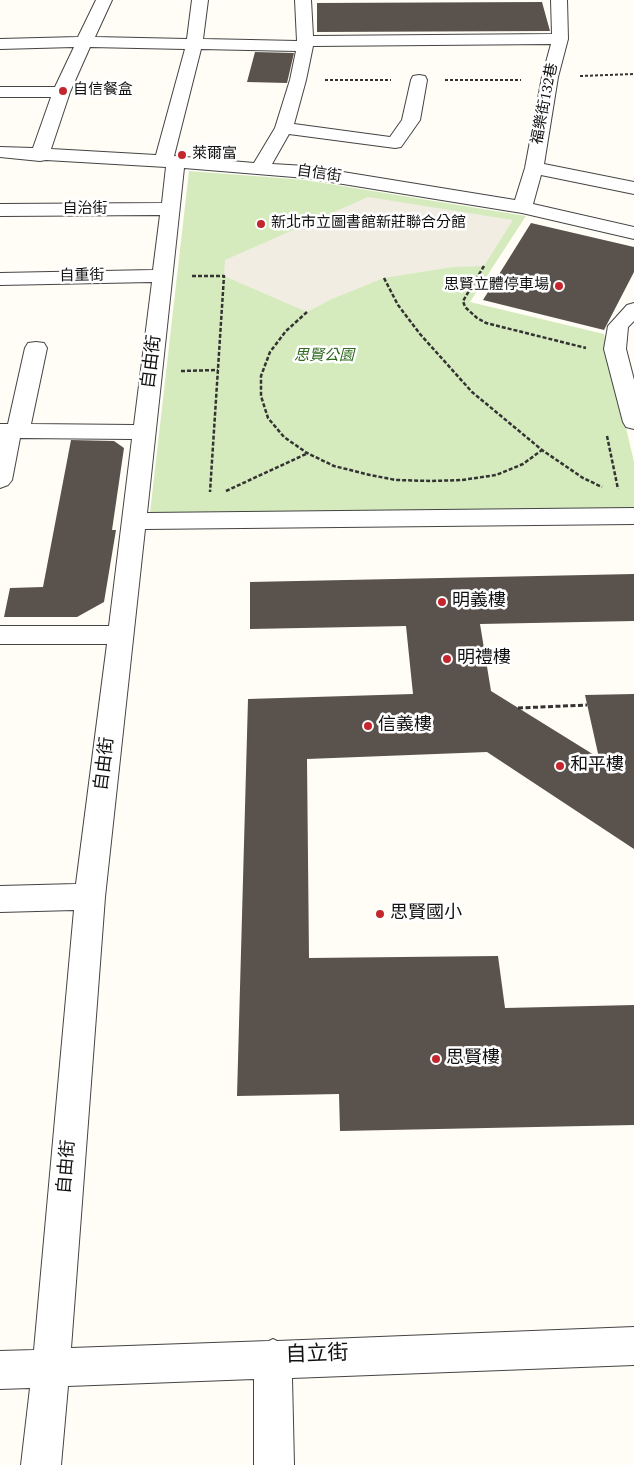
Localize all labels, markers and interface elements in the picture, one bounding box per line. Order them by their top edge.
street label: 福樂街132巷 [529,62,563,146]
place label: 自信餐盒 [73,82,133,100]
marker: 自信餐盒 [57,85,69,97]
place label: 萊爾富 [192,146,237,164]
marker: 萊爾富 [176,149,188,161]
street label: 自信街 [295,163,343,187]
street label: 自治街 [63,201,107,219]
place label: 新北市立圖書館新莊聯合分館 [271,215,466,233]
marker: 新北市立圖書館新莊聯合分館 [255,218,267,230]
street label: 自重街 [59,268,105,286]
place label: 思賢立體停車場 [444,277,549,295]
marker: 思賢立體停車場 [553,280,565,292]
street label: 自由街 [139,334,167,390]
park label: 思賢公園 [294,348,354,366]
place label: 明義樓 [452,591,506,613]
marker: 明義樓 [436,596,448,608]
place label: 明禮樓 [457,648,511,670]
marker: 明禮樓 [441,653,453,665]
place label: 信義樓 [378,715,432,737]
marker: 信義樓 [362,720,374,732]
street label: 自由街 [92,736,120,792]
place label: 和平樓 [570,755,624,777]
marker: 和平樓 [554,760,566,772]
place label: 思賢國小 [390,903,462,925]
marker: 思賢國小 [374,908,386,920]
place label: 思賢樓 [446,1048,500,1070]
marker: 思賢樓 [430,1053,442,1065]
street label: 自由街 [55,1139,81,1195]
street label: 自立街 [285,1342,349,1370]

